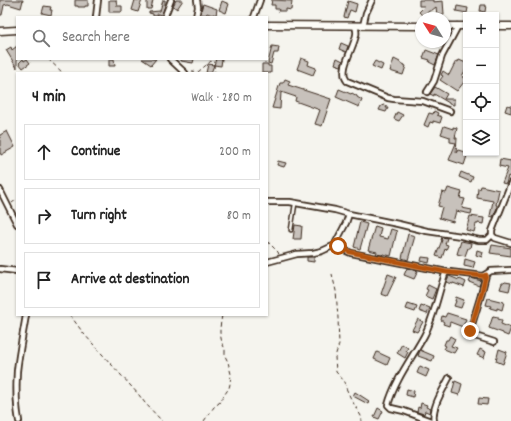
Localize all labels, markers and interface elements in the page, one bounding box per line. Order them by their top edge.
north arrow [415,12,451,48]
map controls [463,12,499,156]
button: + [463,12,499,48]
search box [16,16,268,60]
icon: search [30,27,52,49]
text: Search here [62,27,130,49]
button: − [463,48,499,84]
button: locate [463,84,499,120]
text: 4 min [32,86,66,110]
text: Walk · 280 m [191,89,252,108]
button: layers [463,120,499,156]
icon: ahead [33,141,55,163]
text: Continue [71,141,120,163]
text: 200 m [219,143,251,162]
icon: right [33,205,55,227]
text: Turn right [71,205,127,227]
text: 80 m [227,207,251,226]
route start [329,237,347,255]
icon: arrive [33,269,55,291]
text: Arrive at destination [71,269,189,291]
route end [461,322,479,340]

